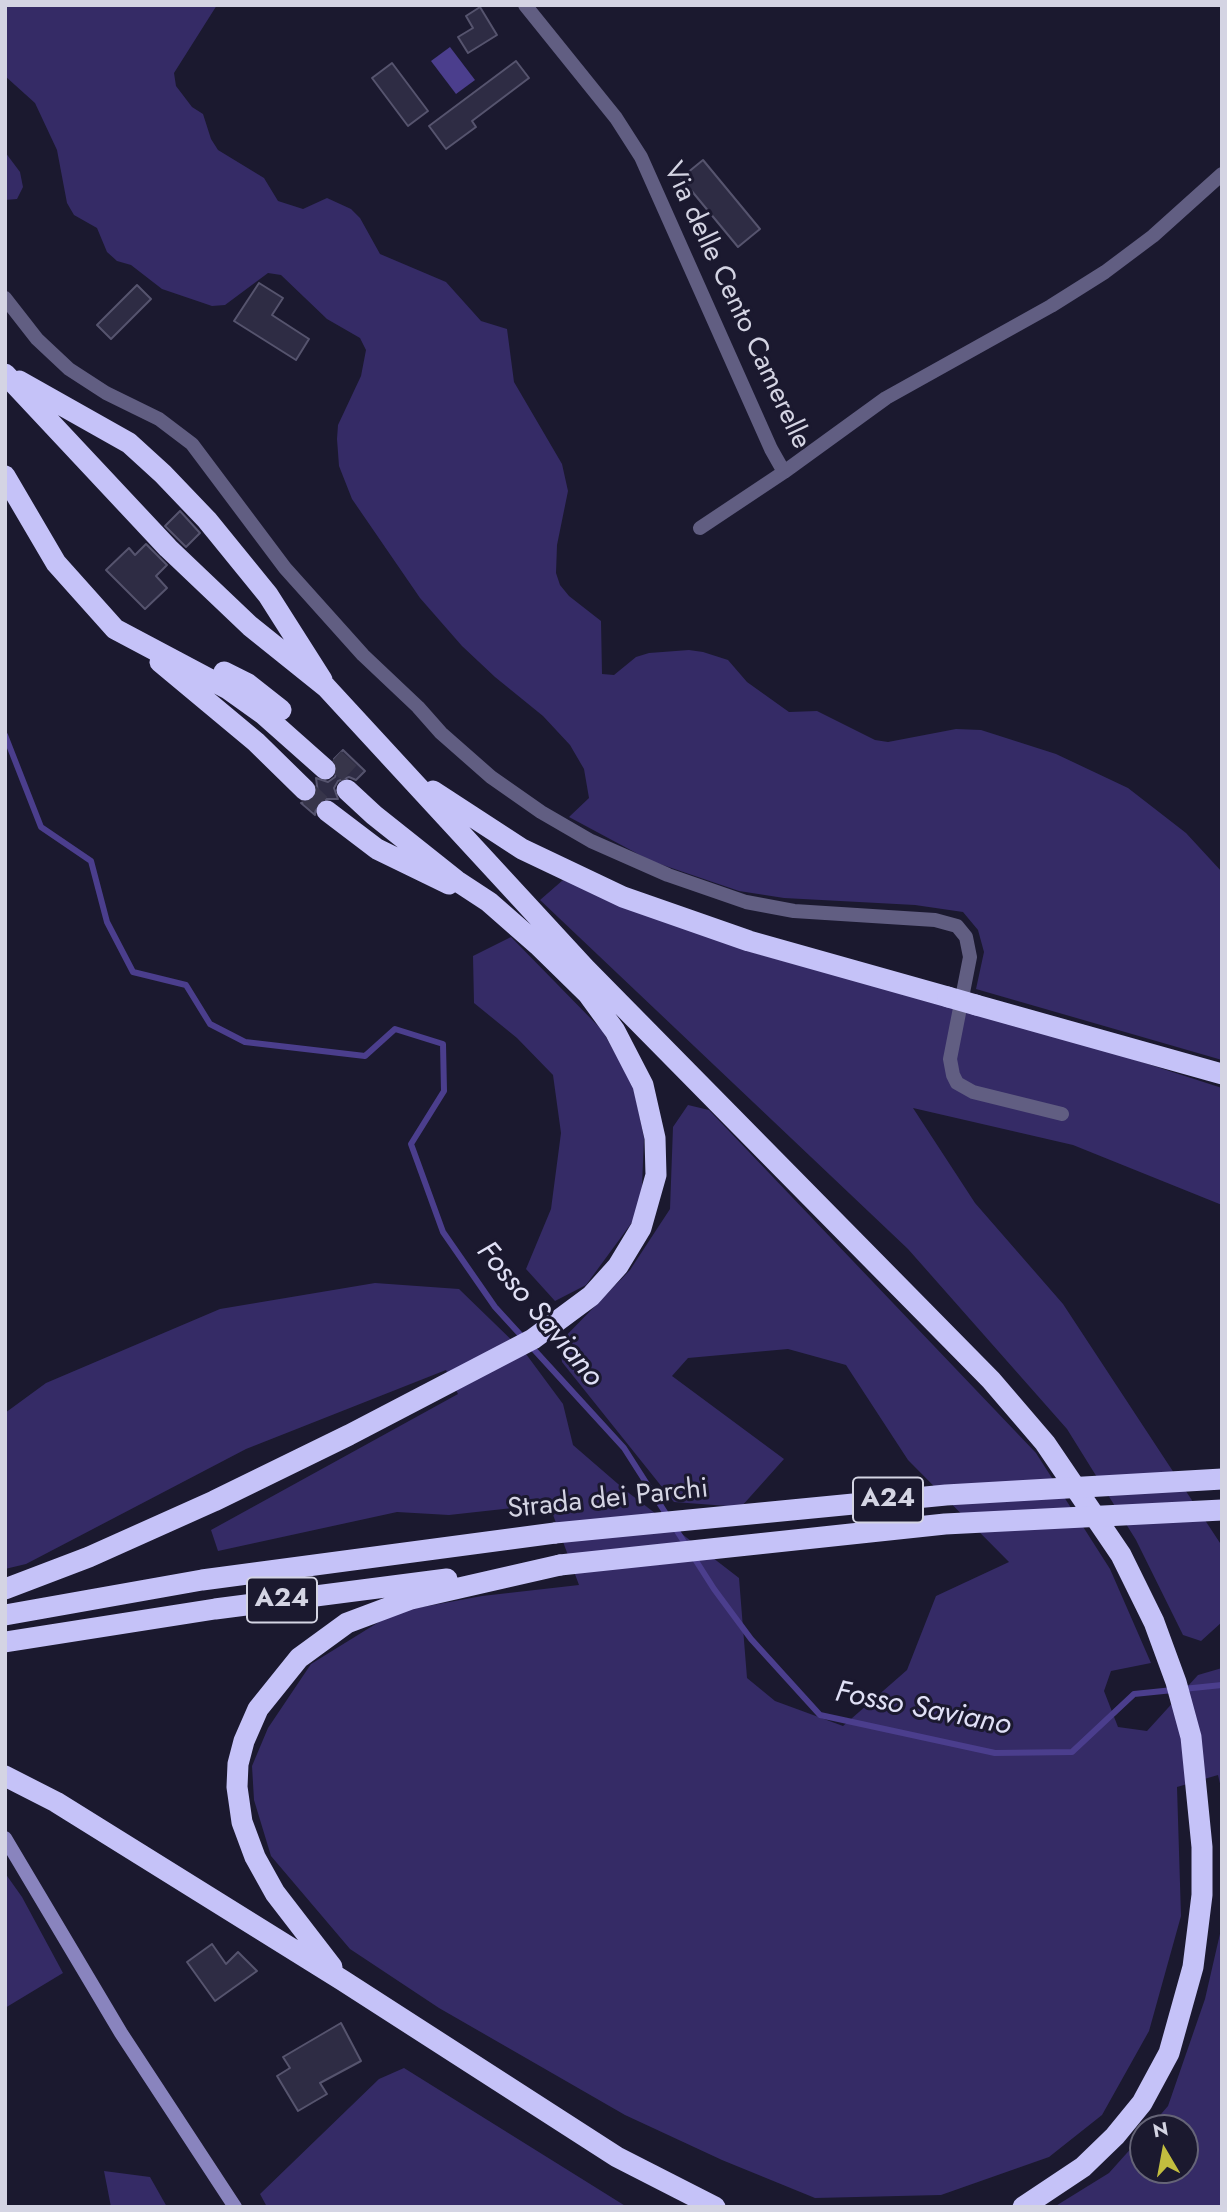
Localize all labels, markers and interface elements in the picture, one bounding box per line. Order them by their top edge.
street label: Via delle Cento Camerelle [655,157,817,455]
water label: Fosso Saviano [468,1235,610,1395]
street label: Strada dei Parchi [506,1473,710,1527]
road number: A24 [853,1478,923,1522]
road number: A24 [247,1578,317,1623]
water label: Fosso Saviano [832,1675,1014,1745]
north arrow [1129,2114,1199,2184]
text: N [1151,2115,1170,2144]

